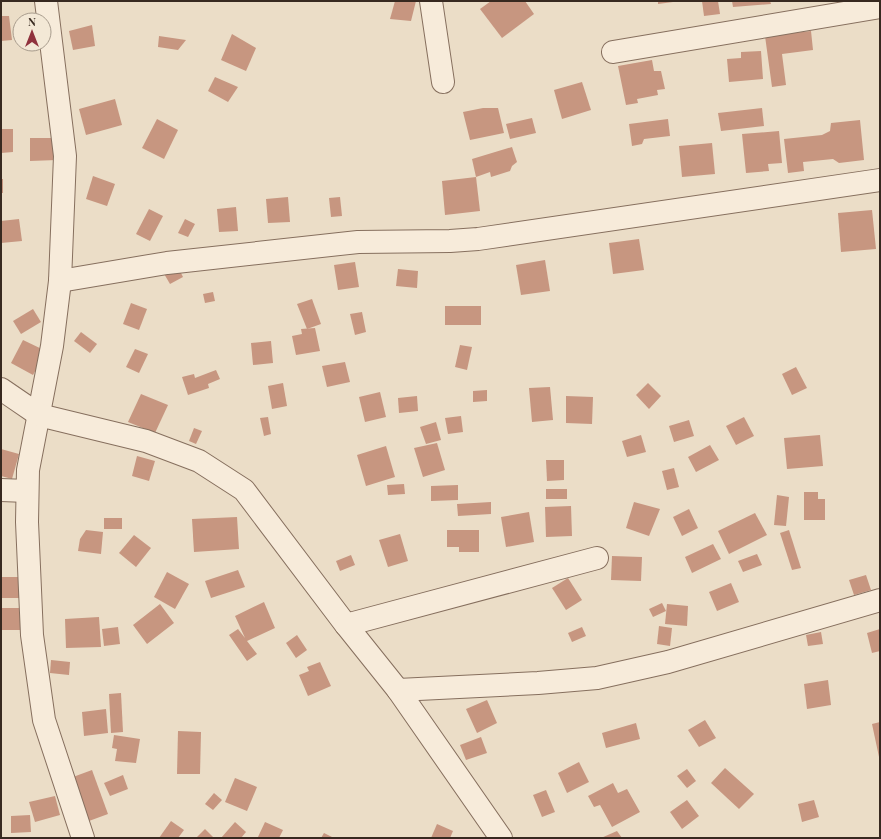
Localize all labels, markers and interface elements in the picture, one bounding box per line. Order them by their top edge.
north arrow [12,12,52,52]
text: N [28,14,36,29]

